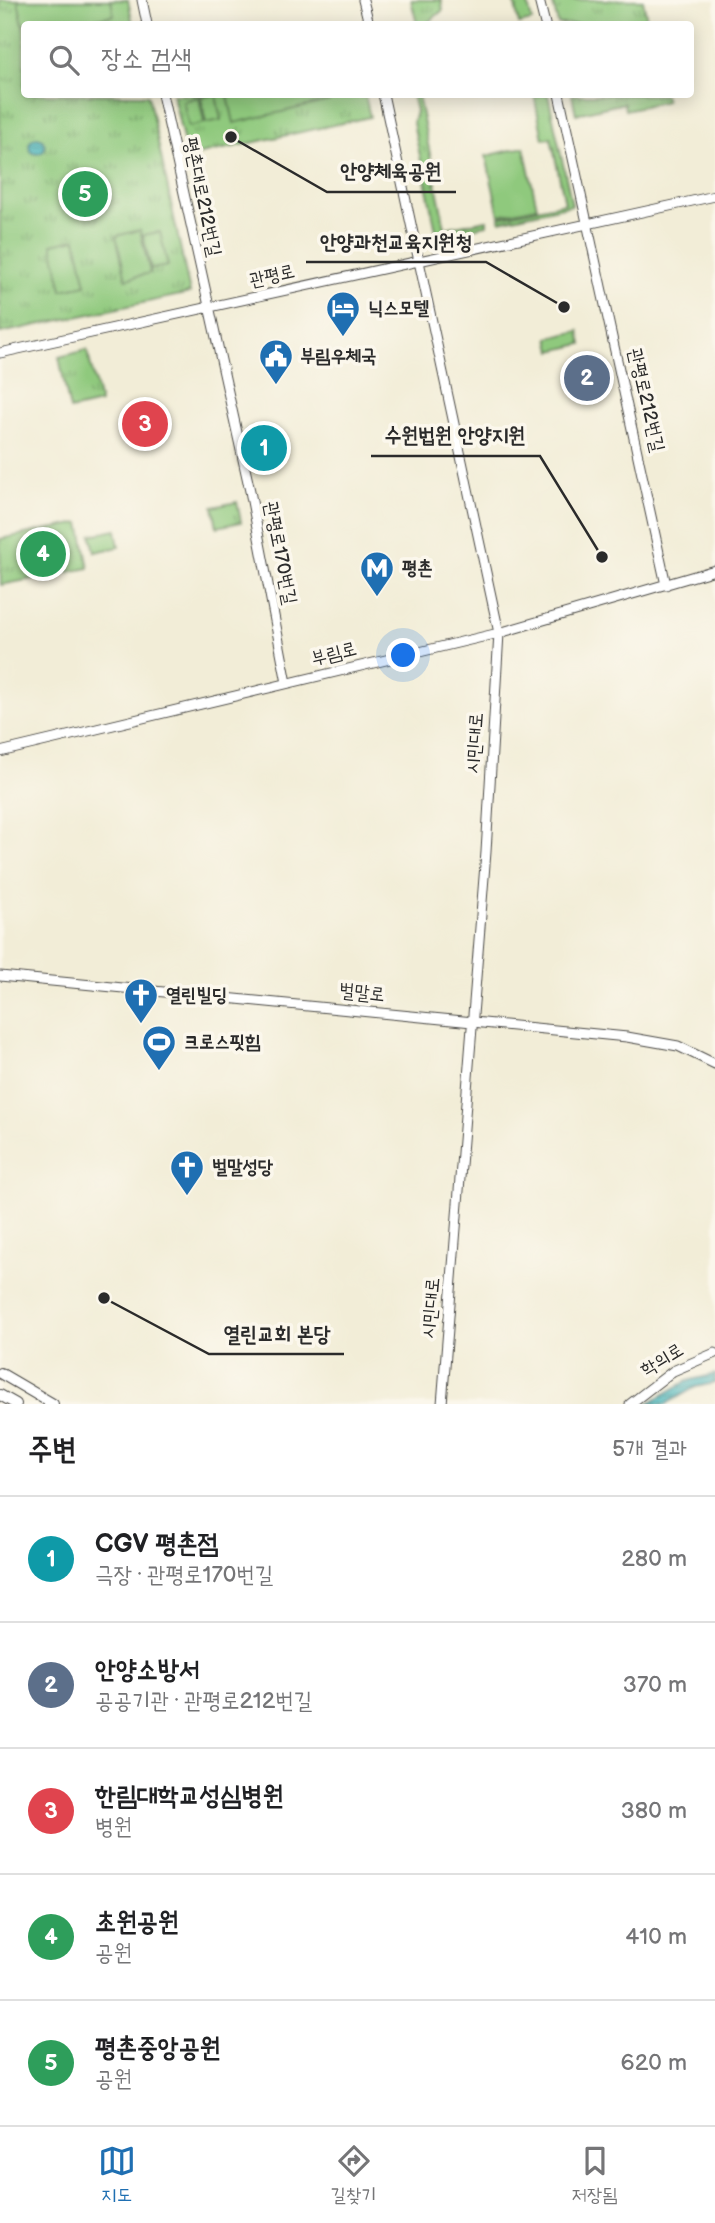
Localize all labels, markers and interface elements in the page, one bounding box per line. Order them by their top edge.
search box [21,21,694,98]
icon: search [45,41,83,79]
text: 장소 검색 [101,44,192,75]
street label: 평촌대로212번길 [178,135,226,259]
callout: 안양체육공원 [327,150,456,192]
text: 안양체육공원 [340,159,442,184]
pin: 5 [62,168,108,220]
callout: 안양과천교육지원청 [306,220,486,262]
text: 안양과천교육지원청 [320,230,472,255]
street label: 관평로 [247,260,297,292]
hotel icon: 닉스모텔 [324,289,362,338]
place label: 닉스모텔 [368,297,430,320]
public building icon: 부림우체국 [257,337,295,386]
place label: 부림우체국 [300,345,376,368]
street label: 관평로212번길 [623,346,669,454]
pin: 2 [564,352,610,404]
pin: 3 [122,398,168,450]
callout: 수원법원 안양지원 [371,414,540,456]
pin: 1 [241,422,287,474]
text: 수원법원 안양지원 [385,423,526,448]
street label: 관평로170번길 [259,500,301,606]
pin: 4 [20,528,66,580]
metro station icon: 평촌 [358,549,396,598]
place label: 평촌 [402,557,433,580]
street label: 부림로 [309,637,359,671]
your location [386,638,420,672]
street label: 시민대로 [461,712,489,774]
church icon: 열린빌딩 [122,976,160,1025]
street label: 벌말로 [338,979,386,1007]
place label: 열린빌딩 [166,984,227,1007]
sports icon: 크로스핏힘 [140,1023,178,1072]
place label: 크로스핏힘 [184,1031,260,1054]
church icon: 벌말성당 [168,1148,206,1197]
place label: 벌말성당 [212,1156,274,1179]
street label: 시민대로 [417,1277,445,1339]
callout: 열린교회 본당 [209,1312,344,1354]
text: 열린교회 본당 [223,1322,331,1347]
street label: 학의로 [636,1338,688,1382]
text: 주변 [28,1432,76,1468]
text: 5개 결과 [612,1435,687,1463]
text: CGV 평촌점 [95,1529,218,1560]
text: 1 [46,1545,56,1573]
text: 280 m [621,1545,687,1573]
text: 극장 · 관평로170번길 [95,1561,273,1589]
text: 안양소방서 [95,1655,200,1686]
text: 2 [44,1671,58,1699]
text: 370 m [623,1671,687,1699]
text: 공공기관 · 관평로212번길 [95,1687,312,1715]
text: 한림대학교성심병원 [95,1781,283,1812]
text: 3 [44,1797,58,1825]
text: 380 m [621,1797,687,1825]
text: 병원 [95,1813,132,1841]
text: 초원공원 [95,1907,179,1938]
text: 4 [44,1923,58,1951]
text: 410 m [625,1923,687,1951]
text: 공원 [95,1939,132,1967]
text: 평촌중앙공원 [95,2033,221,2064]
text: 5 [44,2049,58,2077]
text: 620 m [621,2049,687,2077]
text: 공원 [95,2065,132,2093]
tab: 지도 [98,2142,136,2208]
tab: 길찾기 [331,2142,376,2208]
tab: 저장됨 [572,2142,617,2208]

